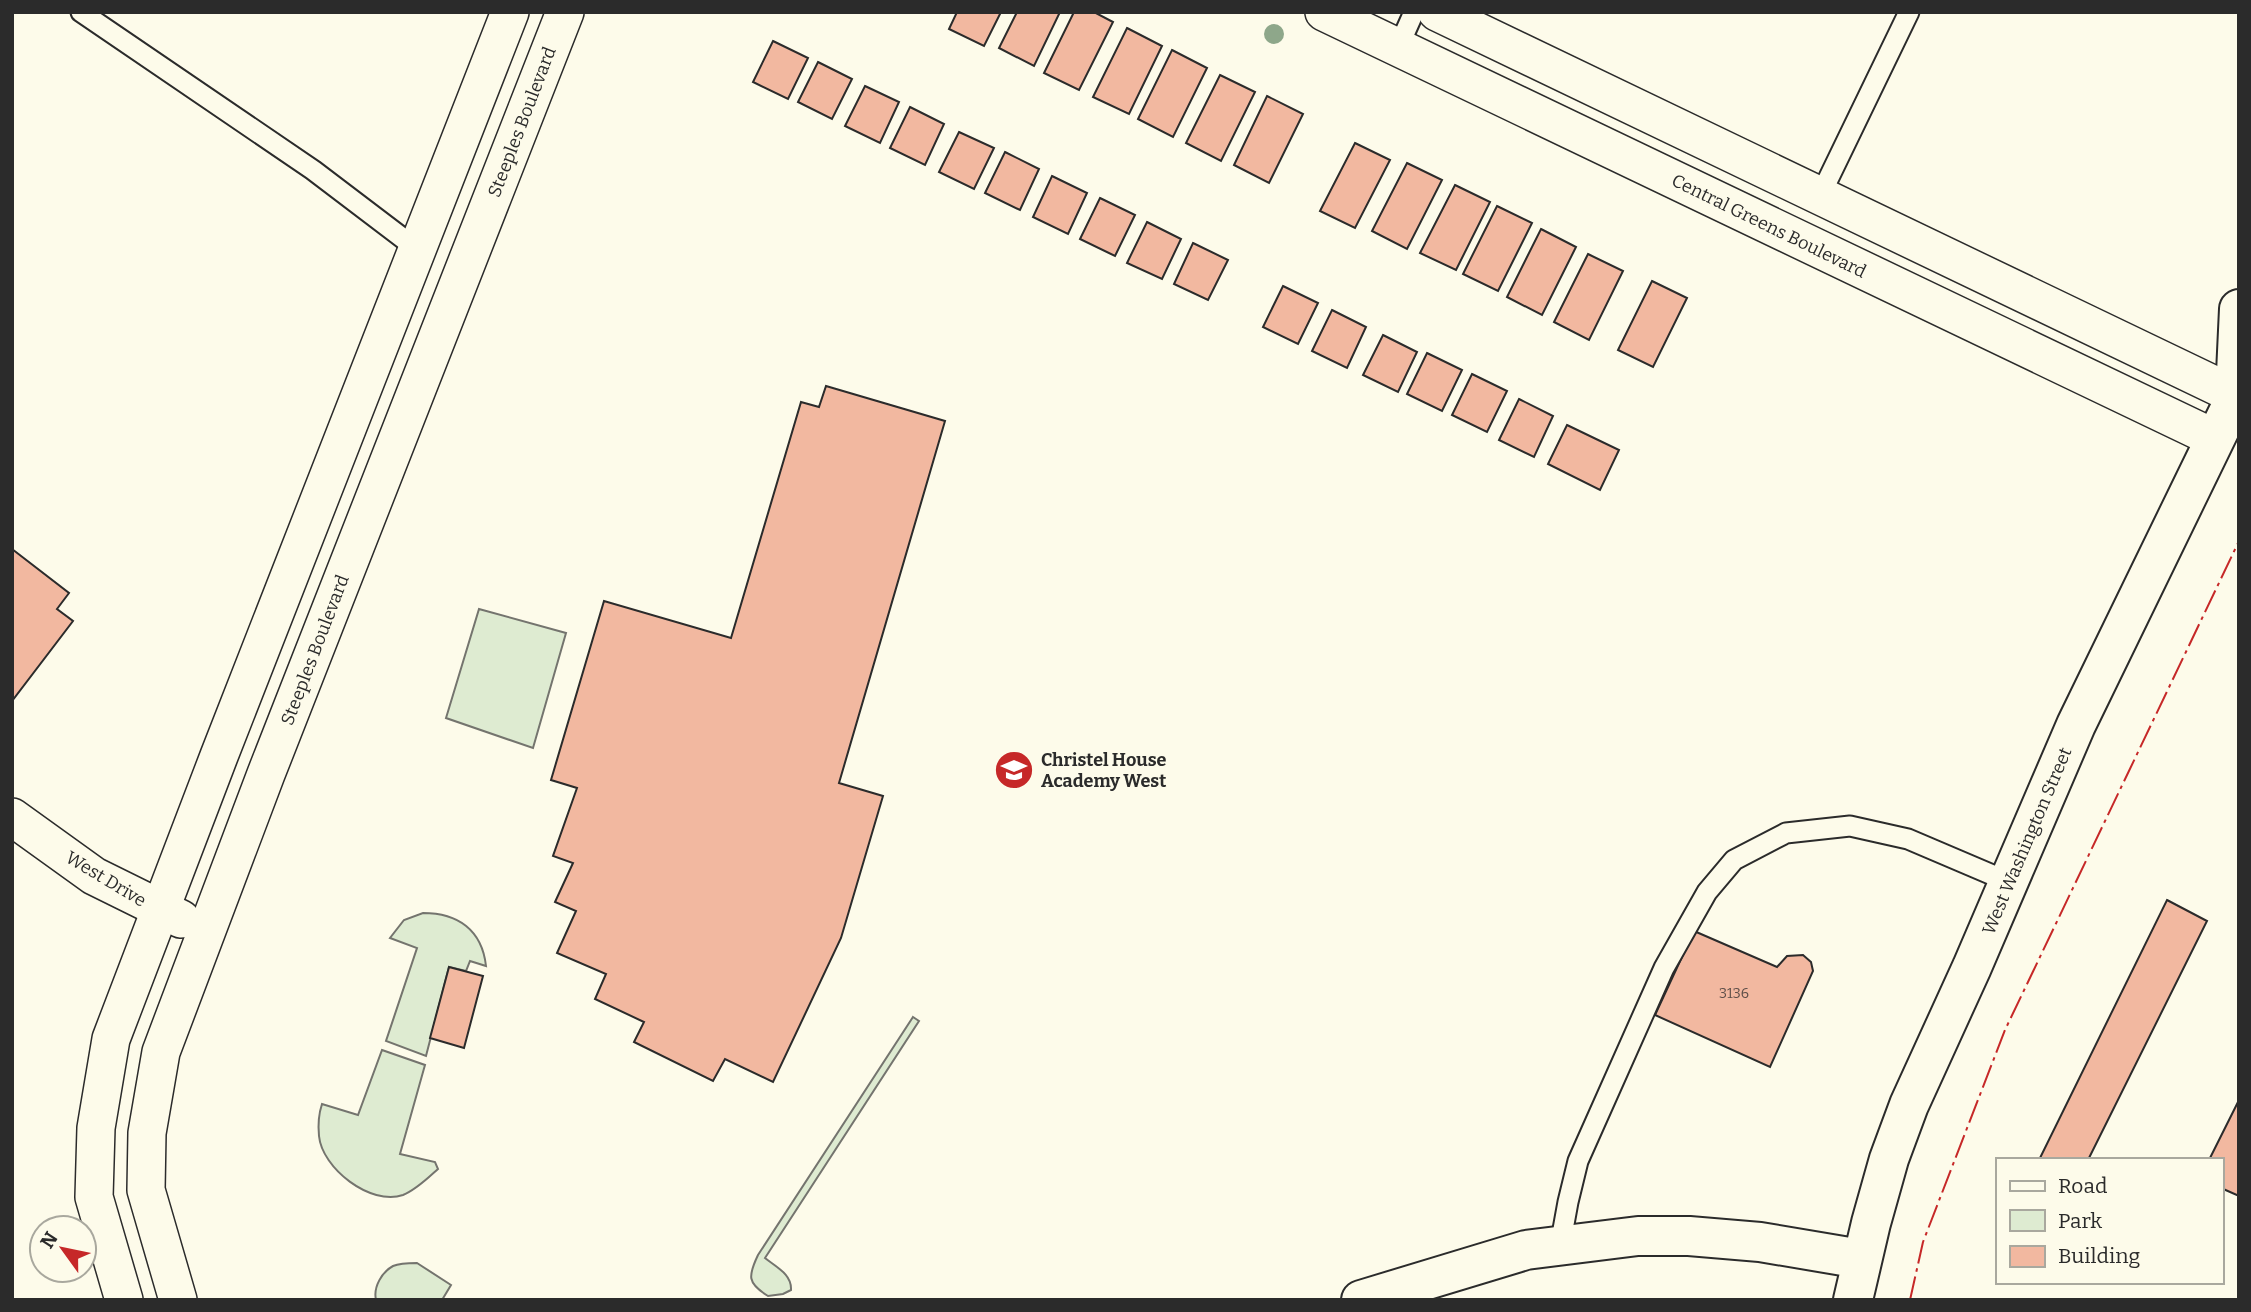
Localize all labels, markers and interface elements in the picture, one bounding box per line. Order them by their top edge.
street label: Steeples Boulevard [483,43,561,200]
street label: Central Greens Boulevard [1668,169,1870,283]
street label: Steeples Boulevard [276,571,354,728]
street label: West Washington Street [1978,744,2077,938]
school or university icon: Christel House Academy West [993,749,1035,791]
place label: Christel House Academy West [1041,749,1167,792]
street label: West Drive [62,846,150,912]
house number: 3136 [1719,985,1749,1002]
legend [1996,1158,2223,1284]
text: Road [2058,1173,2107,1199]
text: Park [2058,1208,2102,1234]
north arrow [28,1214,98,1284]
text: N [36,1227,63,1252]
text: Building [2058,1243,2141,1269]

